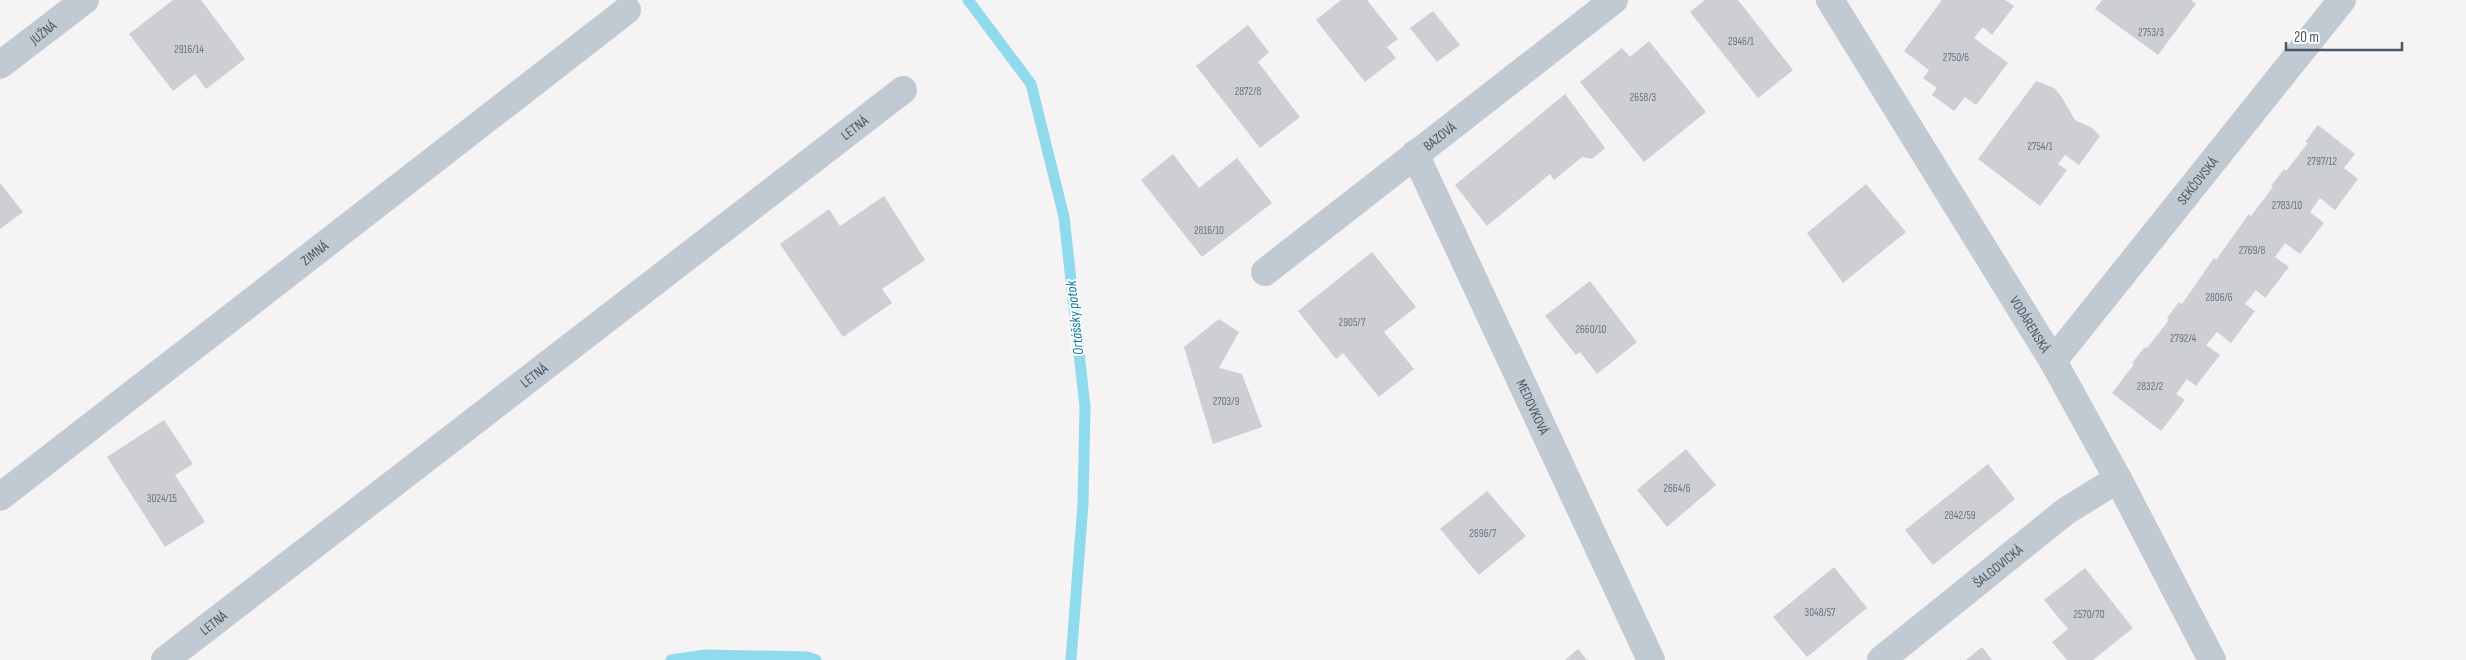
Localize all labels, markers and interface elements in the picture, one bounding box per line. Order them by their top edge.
street label: JUŽNÁ [26,16,60,48]
scale bar [2286,20,2402,52]
house number: 2753/3 [2138,26,2164,39]
text: 20 m [2294,28,2319,47]
house number: 2946/1 [1728,35,1754,48]
house number: 2916/14 [174,43,204,56]
house number: 2750/6 [1943,51,1969,64]
house number: 2872/8 [1235,85,1261,98]
house number: 2658/3 [1630,91,1657,104]
street label: LETNÁ [837,111,872,143]
street label: BAZOVÁ [1420,118,1460,154]
house number: 2754/1 [2027,140,2053,153]
street label: SEKČOVSKÁ [2173,153,2222,208]
house number: 2797/12 [2307,155,2337,168]
house number: 2783/10 [2272,199,2302,212]
house number: 2816/10 [1194,224,1224,237]
street label: ZIMNÁ [297,236,332,269]
house number: 2769/8 [2239,244,2265,257]
water label: Ortášsky potok [1062,280,1088,356]
house number: 2806/6 [2205,291,2233,304]
street label: VODÁRENSKÁ [2006,293,2055,357]
house number: 2905/7 [1339,316,1366,329]
house number: 2660/10 [1575,323,1607,336]
house number: 2792/4 [2170,332,2196,345]
street label: LETNÁ [517,359,552,391]
street label: MEDOVKOVÁ [1513,377,1554,438]
house number: 2832/2 [2137,380,2164,393]
house number: 2703/9 [1213,395,1239,408]
house number: 2664/6 [1664,482,1691,495]
house number: 3024/15 [147,492,177,505]
house number: 2842/59 [1944,509,1976,522]
house number: 2696/7 [1469,527,1497,540]
street label: ŠALGOVICKÁ [1969,540,2027,591]
street label: LETNÁ [196,606,231,639]
house number: 3048/57 [1805,606,1836,619]
house number: 2570/70 [2073,608,2105,621]

